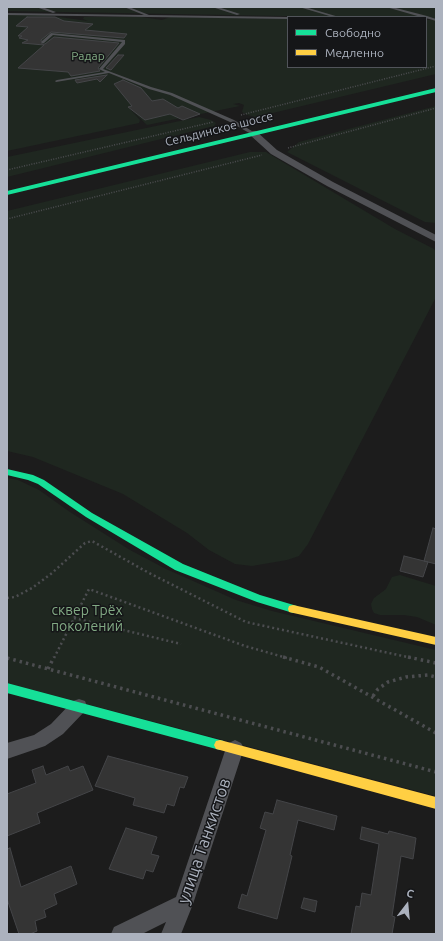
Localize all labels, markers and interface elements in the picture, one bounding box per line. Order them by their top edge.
legend [287,16,427,68]
text: Свободно [325,26,381,39]
text: Медленно [325,46,384,59]
park label: Радар [71,49,105,63]
street label: Сельдинское шоссе [163,109,275,149]
park label: сквер Трёх поколений [51,602,123,634]
street label: улица Танкистов [173,775,235,907]
north arrow [387,885,427,925]
text: С [405,887,415,900]

